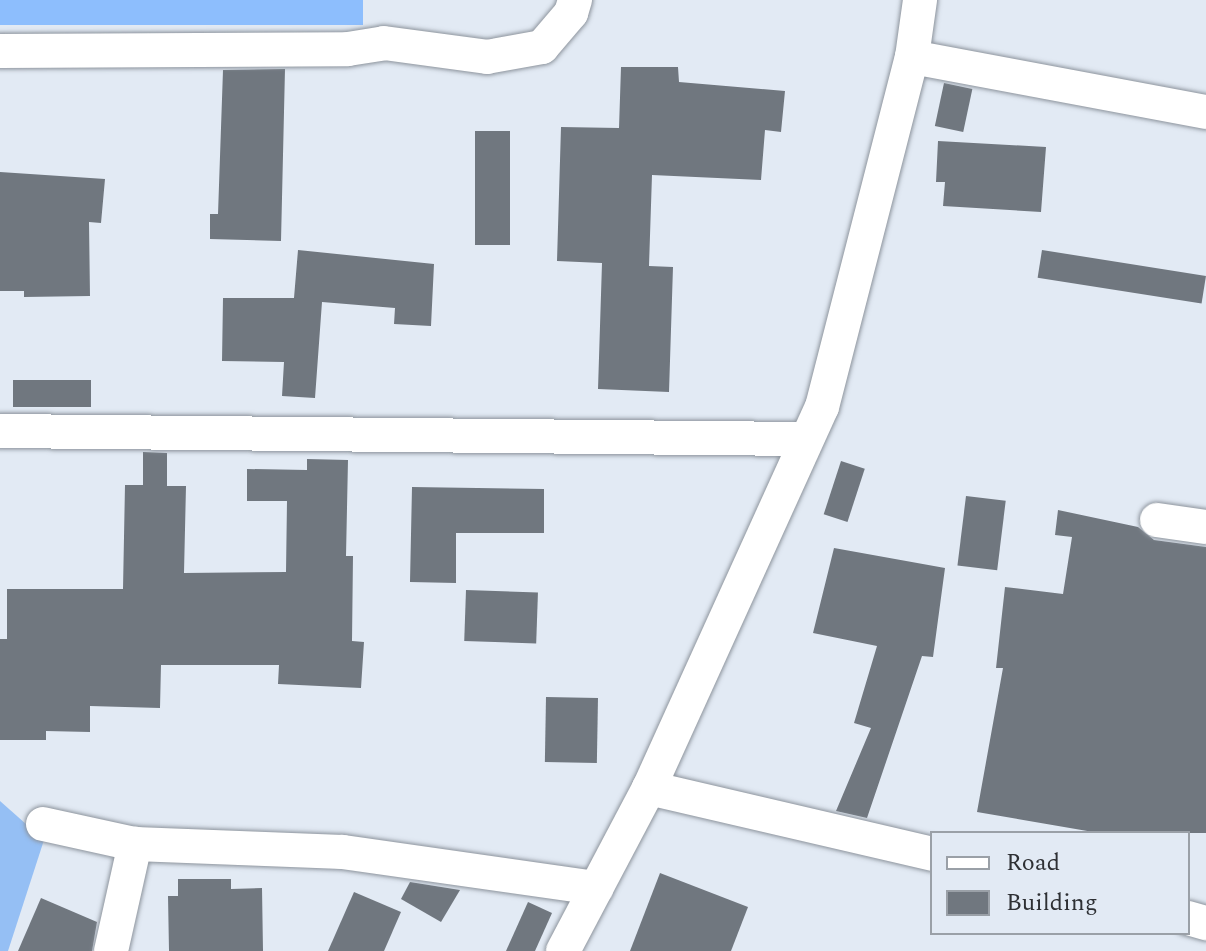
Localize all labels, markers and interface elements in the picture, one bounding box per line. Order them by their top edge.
legend [930,831,1190,935]
text: Road [1006,845,1060,881]
text: Building [1006,885,1098,921]

